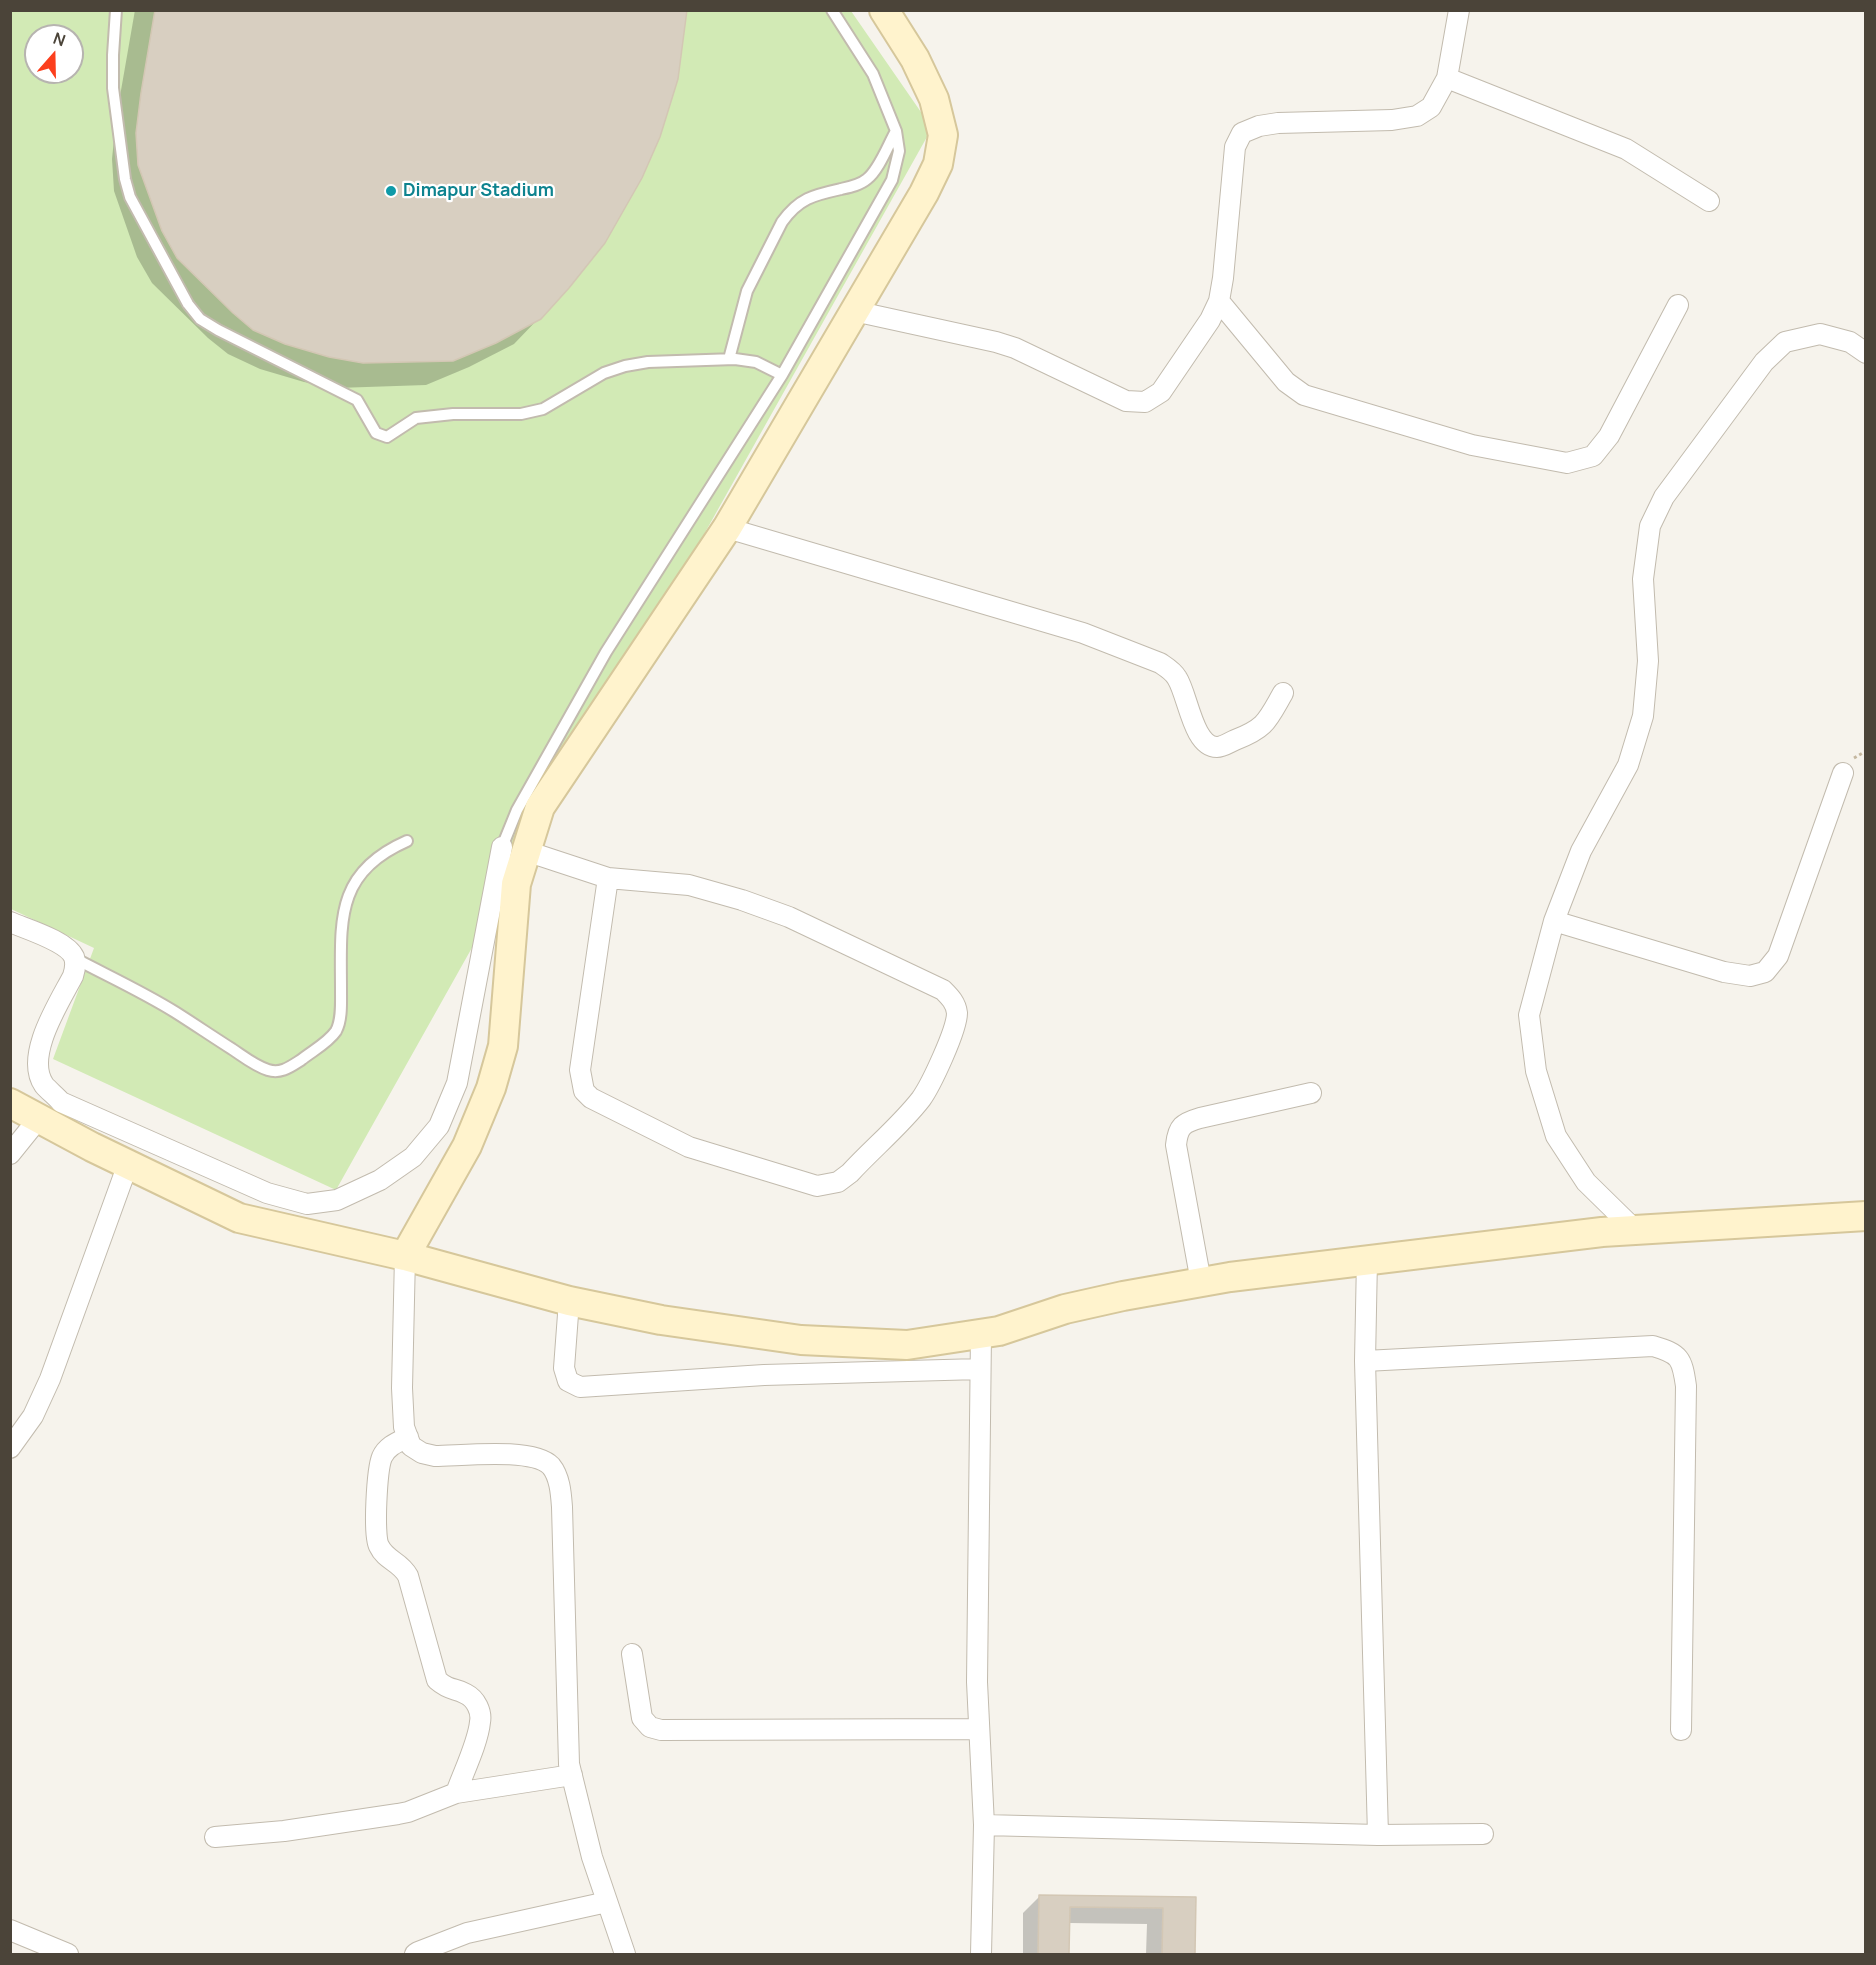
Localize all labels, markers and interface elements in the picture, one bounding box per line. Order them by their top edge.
north arrow [24,24,84,84]
text: N [50,27,69,51]
place label: Dimapur Stadium [403,180,554,202]
marker: Dimapur Stadium [384,184,398,198]

